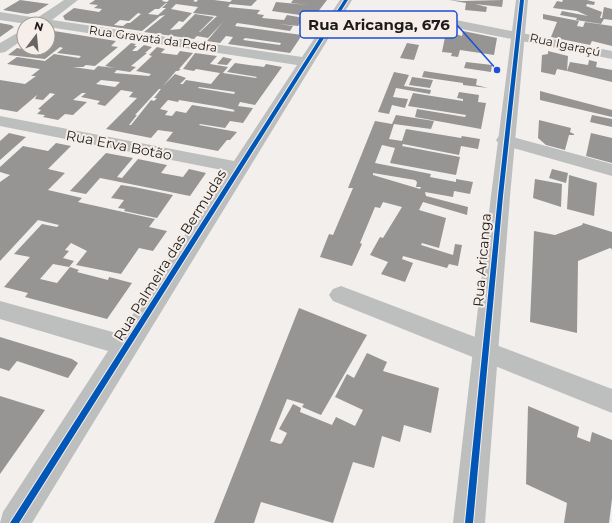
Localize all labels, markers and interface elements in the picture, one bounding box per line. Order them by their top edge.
callout: Rua Aricanga, 676 [300,11,457,38]
text: Rua Aricanga, 676 [308,15,450,34]
north arrow [16,16,56,56]
text: N [33,18,45,34]
street label: Rua Gravatá da Pedra [88,22,218,55]
street label: Rua Igaraçú [528,30,602,59]
street label: Rua Erva Botão [64,126,174,164]
street label: Rua Palmeira das Bermudas [110,166,230,344]
street label: Rua Aricanga [469,212,495,308]

